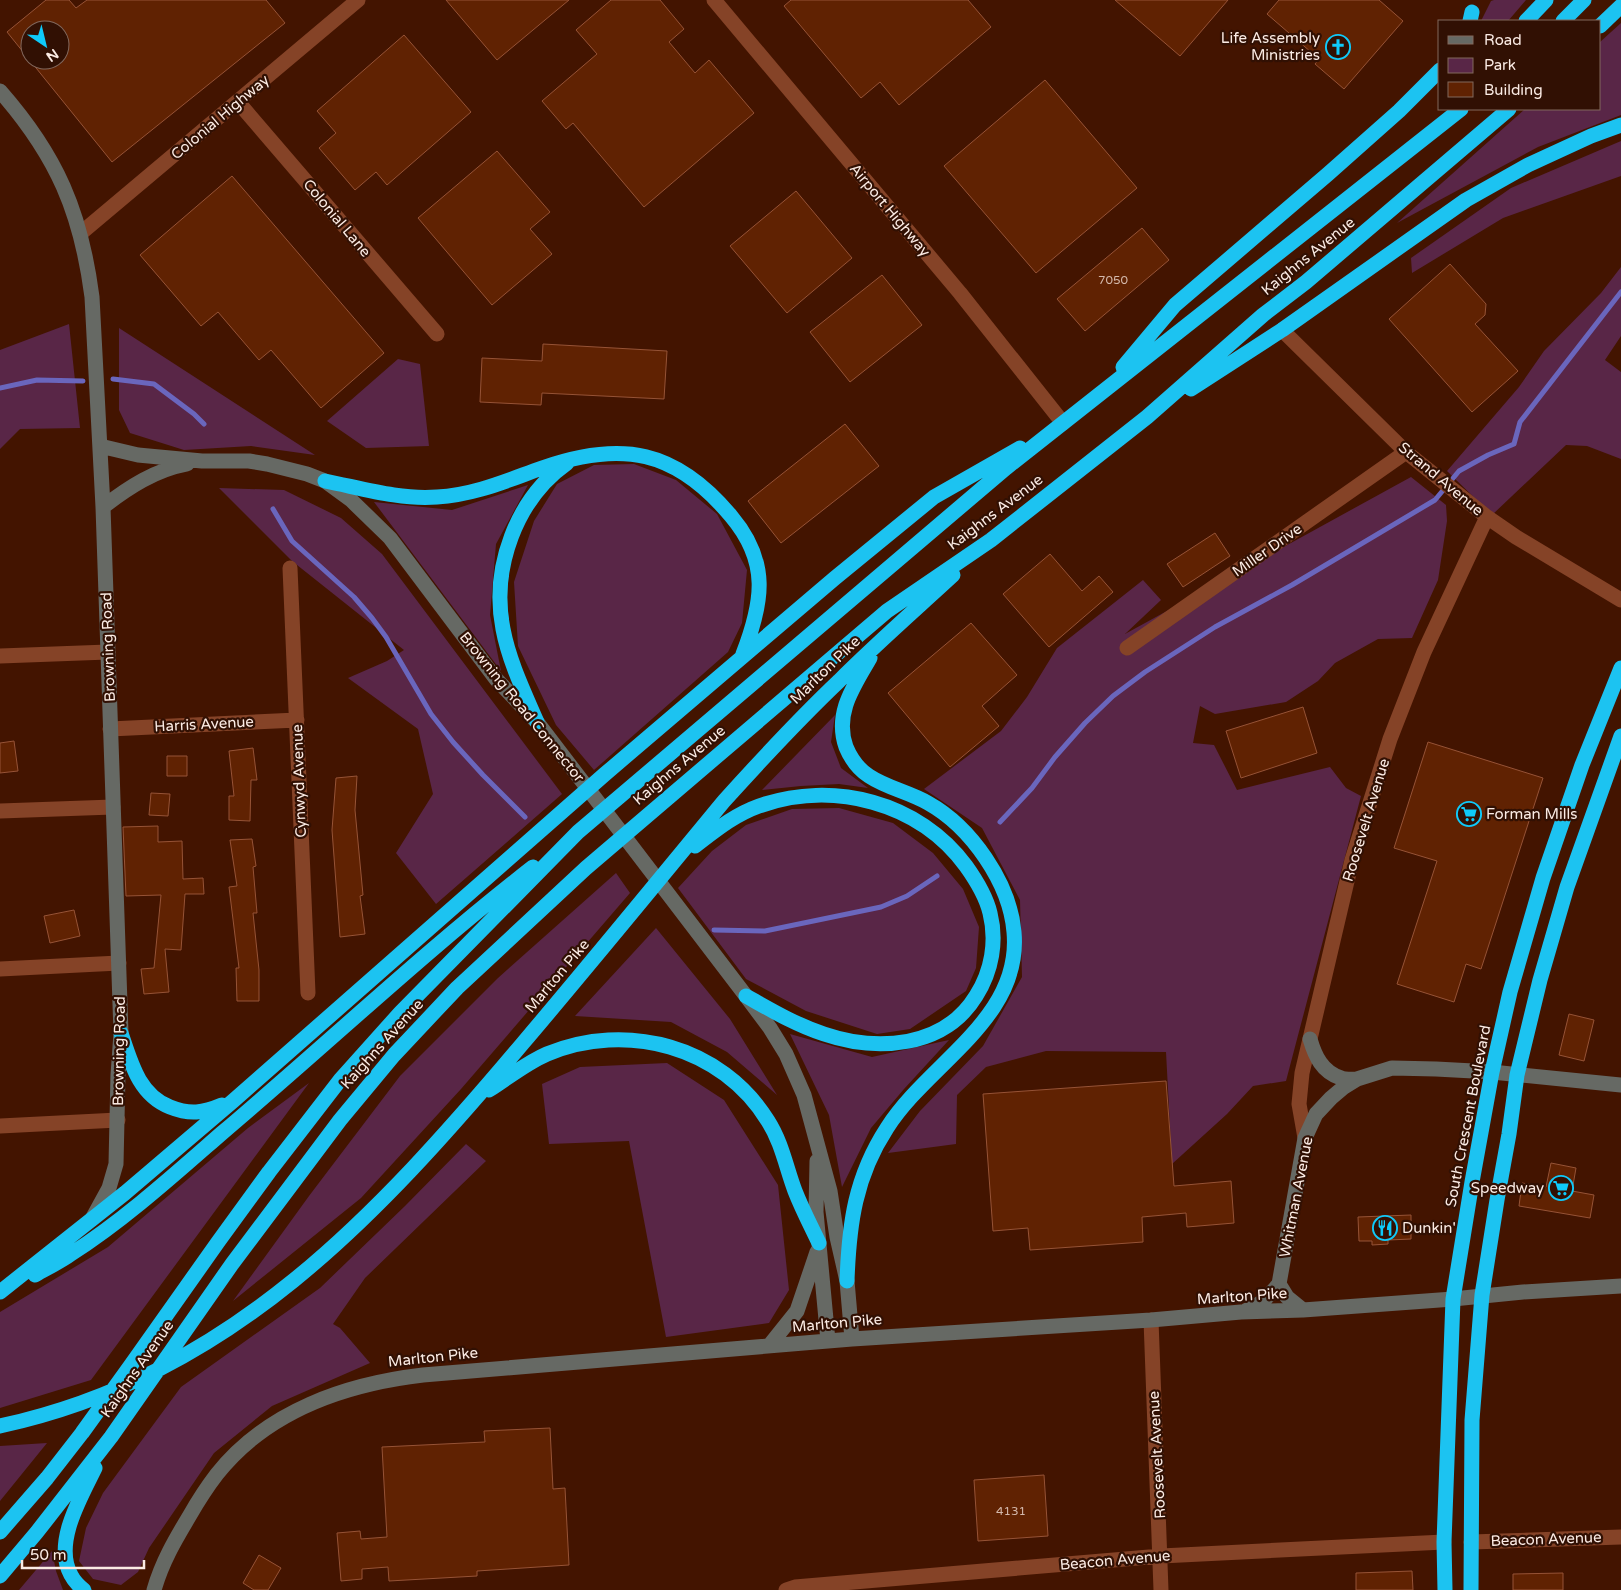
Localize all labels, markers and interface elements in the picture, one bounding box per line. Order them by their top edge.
north arrow [20,20,70,70]
legend [1438,20,1601,110]
place label: Life Assembly Ministries [1221,29,1320,64]
text: Road [1484,31,1522,49]
church icon: Life Assembly Ministries [1325,34,1351,60]
text: N [43,45,62,65]
text: Park [1484,56,1516,74]
street label: Colonial Highway [167,71,273,163]
text: Building [1484,81,1543,99]
street label: Airport Highway [846,160,934,260]
street label: Colonial Lane [299,176,375,260]
street label: Kaighns Avenue [1258,213,1358,299]
house number: 7050 [1098,273,1129,287]
street label: Strand Avenue [1395,438,1487,520]
street label: Kaighns Avenue [944,470,1046,554]
street label: Miller Drive [1229,520,1305,580]
street label: Browning Road [97,592,119,702]
street label: Browning Road Connector [456,628,588,786]
street label: Marlton Pike [786,632,864,708]
street label: Harris Avenue [154,712,254,736]
street label: Kaighns Avenue [629,721,729,809]
street label: Cynwyd Avenue [288,724,310,838]
street label: Roosevelt Avenue [1339,756,1393,884]
supermarket icon: Forman Mills [1456,801,1482,827]
place label: Forman Mills [1486,805,1577,823]
street label: Marlton Pike [521,936,593,1016]
street label: Kaighns Avenue [337,995,427,1093]
street label: Browning Road [109,996,129,1106]
street label: South Crescent Boulevard [1442,1024,1494,1208]
street label: Whitman Avenue [1275,1135,1317,1259]
supermarket icon: Speedway [1548,1175,1574,1201]
place label: Speedway [1471,1179,1544,1197]
restaurant icon: Dunkin' [1372,1215,1398,1241]
place label: Dunkin' [1402,1219,1456,1237]
street label: Marlton Pike [1196,1284,1288,1308]
street label: Marlton Pike [791,1310,883,1336]
street label: Kaighns Avenue [97,1317,177,1421]
street label: Marlton Pike [387,1343,479,1371]
street label: Roosevelt Avenue [1145,1391,1169,1519]
house number: 4131 [996,1504,1026,1518]
street label: Beacon Avenue [1490,1528,1602,1550]
scale bar [22,1538,145,1570]
text: 50 m [30,1546,67,1564]
street label: Beacon Avenue [1059,1546,1171,1574]

